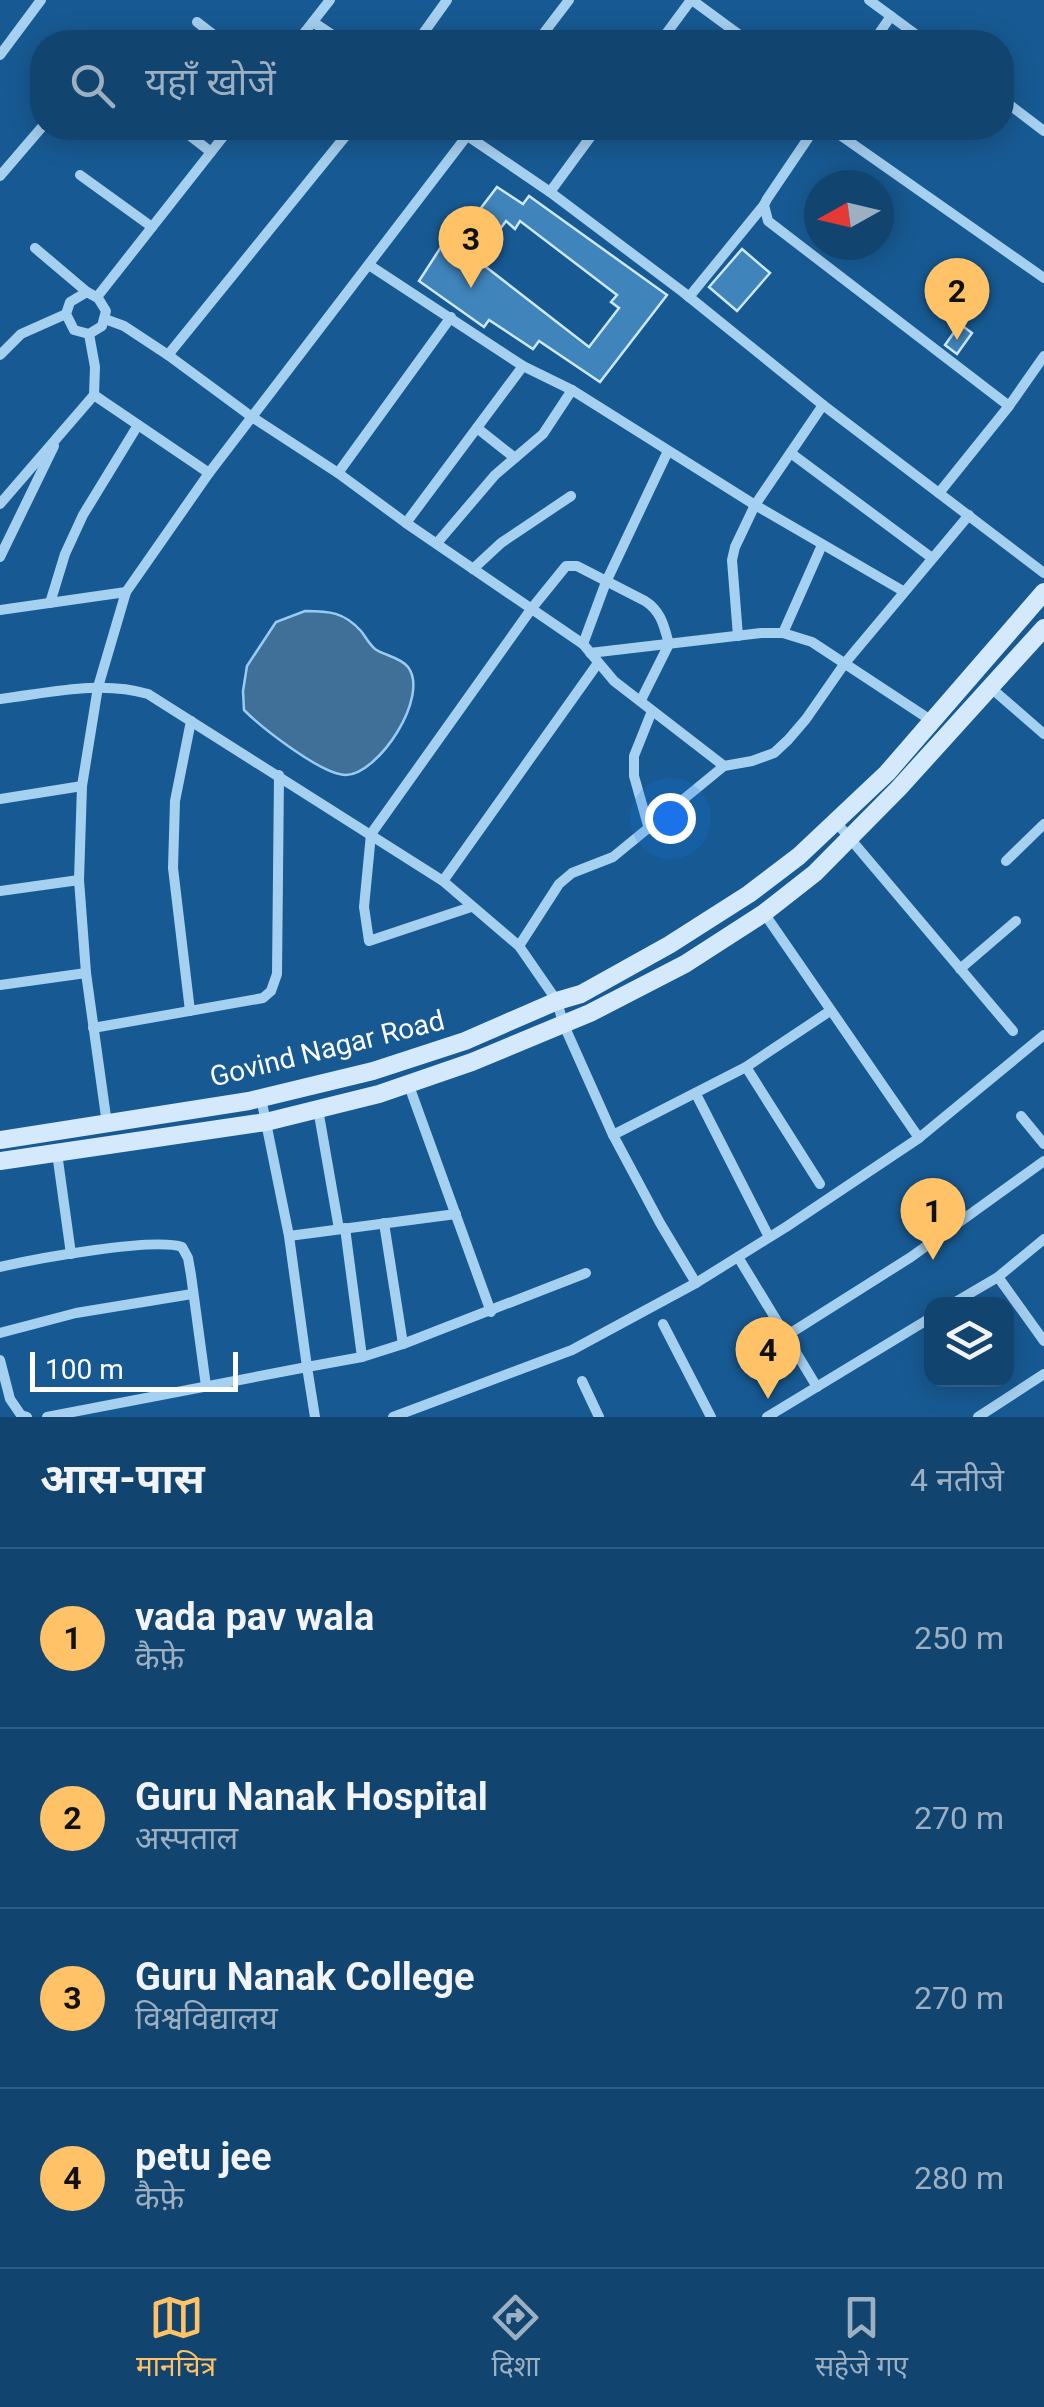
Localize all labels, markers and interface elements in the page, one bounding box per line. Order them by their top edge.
search box [30,30,1014,140]
icon: search [65,58,120,113]
text: यहाँ खोजें [145,60,276,104]
north arrow [804,170,894,260]
pin: 3 [438,206,504,288]
pin: 2 [924,258,990,340]
your location [645,793,696,844]
street label: Govind Nagar Road [207,1003,448,1094]
pin: 1 [900,1178,966,1260]
map controls [924,1297,1014,1387]
button: layers [924,1297,1014,1387]
pin: 4 [736,1316,800,1399]
scale bar [30,1347,238,1392]
text: 100 m [45,1353,124,1386]
text: आस-पास [40,1454,205,1503]
text: 4 नतीजे [910,1461,1004,1499]
text: vada pav wala [135,1595,374,1639]
text: 1 [63,1619,82,1657]
text: 250 m [914,1619,1004,1657]
text: कैफ़े [135,1639,184,1677]
text: Guru Nanak Hospital [135,1775,488,1819]
text: 2 [63,1799,82,1837]
text: 270 m [914,1799,1004,1837]
text: अस्पताल [135,1819,238,1857]
text: Guru Nanak College [135,1955,475,1999]
text: 3 [63,1979,82,2017]
text: 270 m [914,1979,1004,2017]
text: विश्वविद्यालय [135,1999,278,2037]
text: petu jee [135,2135,271,2179]
text: 4 [63,2159,82,2197]
text: 280 m [914,2159,1004,2197]
text: कैफ़े [135,2179,184,2217]
tab: मानचित्र [136,2290,216,2387]
tab: दिशा [488,2290,543,2387]
tab: सहेजे गए [815,2290,908,2387]

